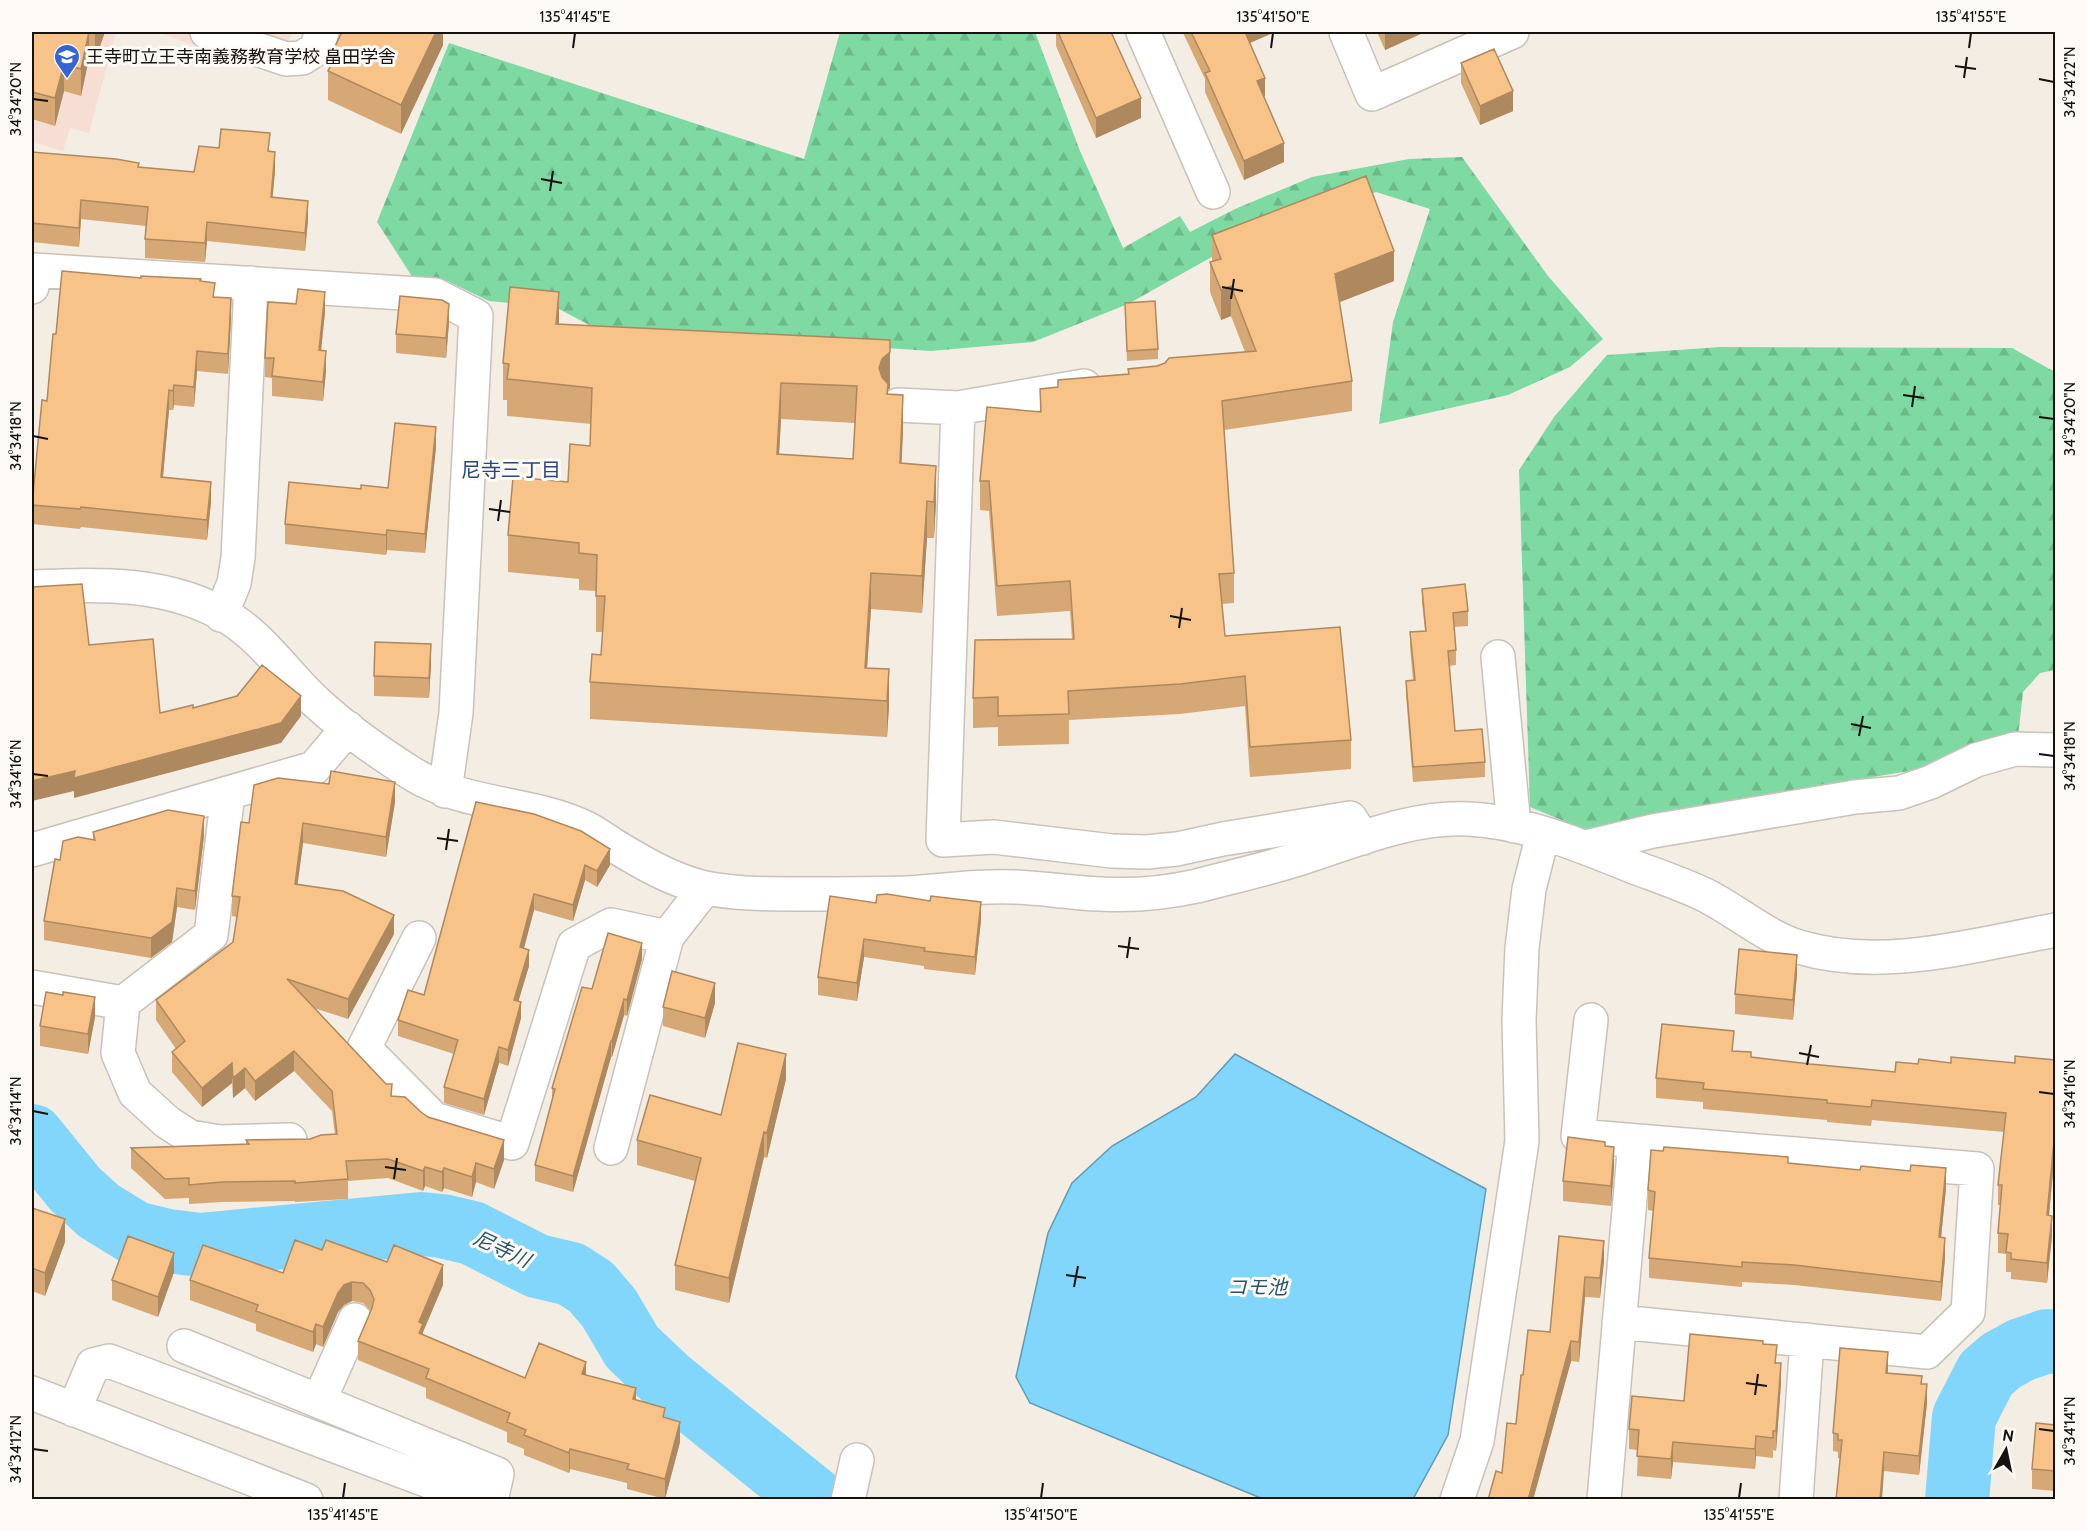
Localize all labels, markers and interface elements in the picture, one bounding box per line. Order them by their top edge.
text: 135°41'45"E [540,8,610,26]
text: 135°41'50"E [1237,8,1309,26]
text: 135°41'55"E [1936,8,2006,26]
school or university icon: 王寺町立王寺南義務教育学校 畠田学舎 [52,42,82,80]
place label: 王寺町立王寺南義務教育学校 畠田学舎 [86,46,396,68]
text: 34°34'22"N [2061,46,2079,118]
text: 34°34'20"N [7,62,25,136]
text: 34°34'20"N [2061,382,2079,456]
text: 34°34'18"N [7,401,25,471]
district label: 尼寺三丁目 [461,458,561,482]
text: 34°34'18"N [2061,721,2079,791]
text: 34°34'16"N [7,740,25,808]
text: 34°34'16"N [2061,1060,2079,1128]
text: 34°34'14"N [7,1077,25,1145]
water label: 尼寺川 [470,1225,536,1273]
water label: コモ池 [1227,1275,1289,1299]
text: 34°34'14"N [2061,1397,2079,1465]
text: 34°34'12"N [7,1415,25,1483]
north arrow [1976,1420,2036,1480]
text: N [2001,1425,2015,1446]
text: 135°41'45"E [308,1506,378,1524]
text: 135°41'50"E [1005,1506,1077,1524]
text: 135°41'55"E [1704,1506,1774,1524]

